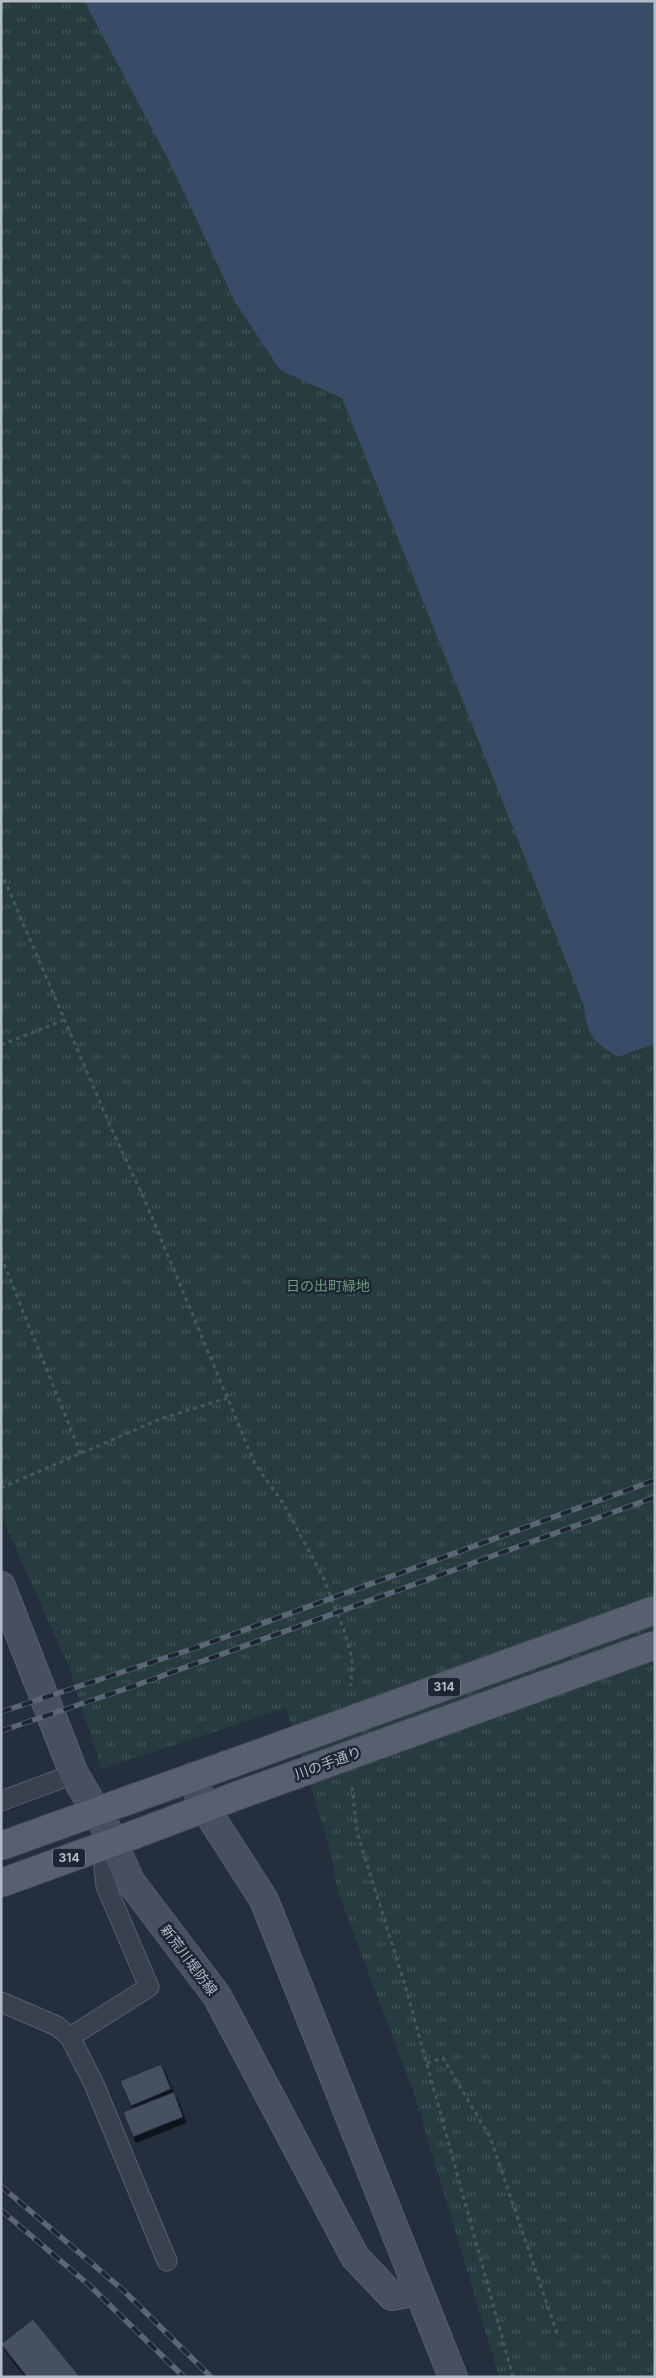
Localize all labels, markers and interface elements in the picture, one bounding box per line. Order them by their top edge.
park label: 日の出町緑地 [286,1277,370,1294]
road number: 314 [428,1678,460,1696]
street label: 川の手通り [292,1743,364,1782]
road number: 314 [53,1849,85,1868]
street label: 新荒川堤防線 [157,1921,221,1998]

